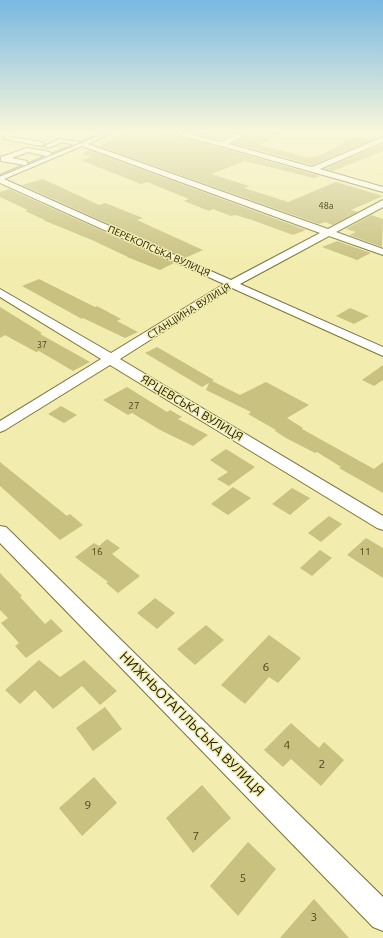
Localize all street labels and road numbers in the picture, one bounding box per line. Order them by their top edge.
street label: ПЕРЕКОПСЬКА ВУЛИЦЯ [106,223,212,279]
street label: СТАНЦІЙНА ВУЛИЦЯ [145,280,233,342]
street label: ЯРЦЕВСЬКА ВУЛИЦЯ [138,372,246,444]
street label: НИЖНЬОТАГІЛЬСЬКА ВУЛИЦЯ [116,648,268,800]

